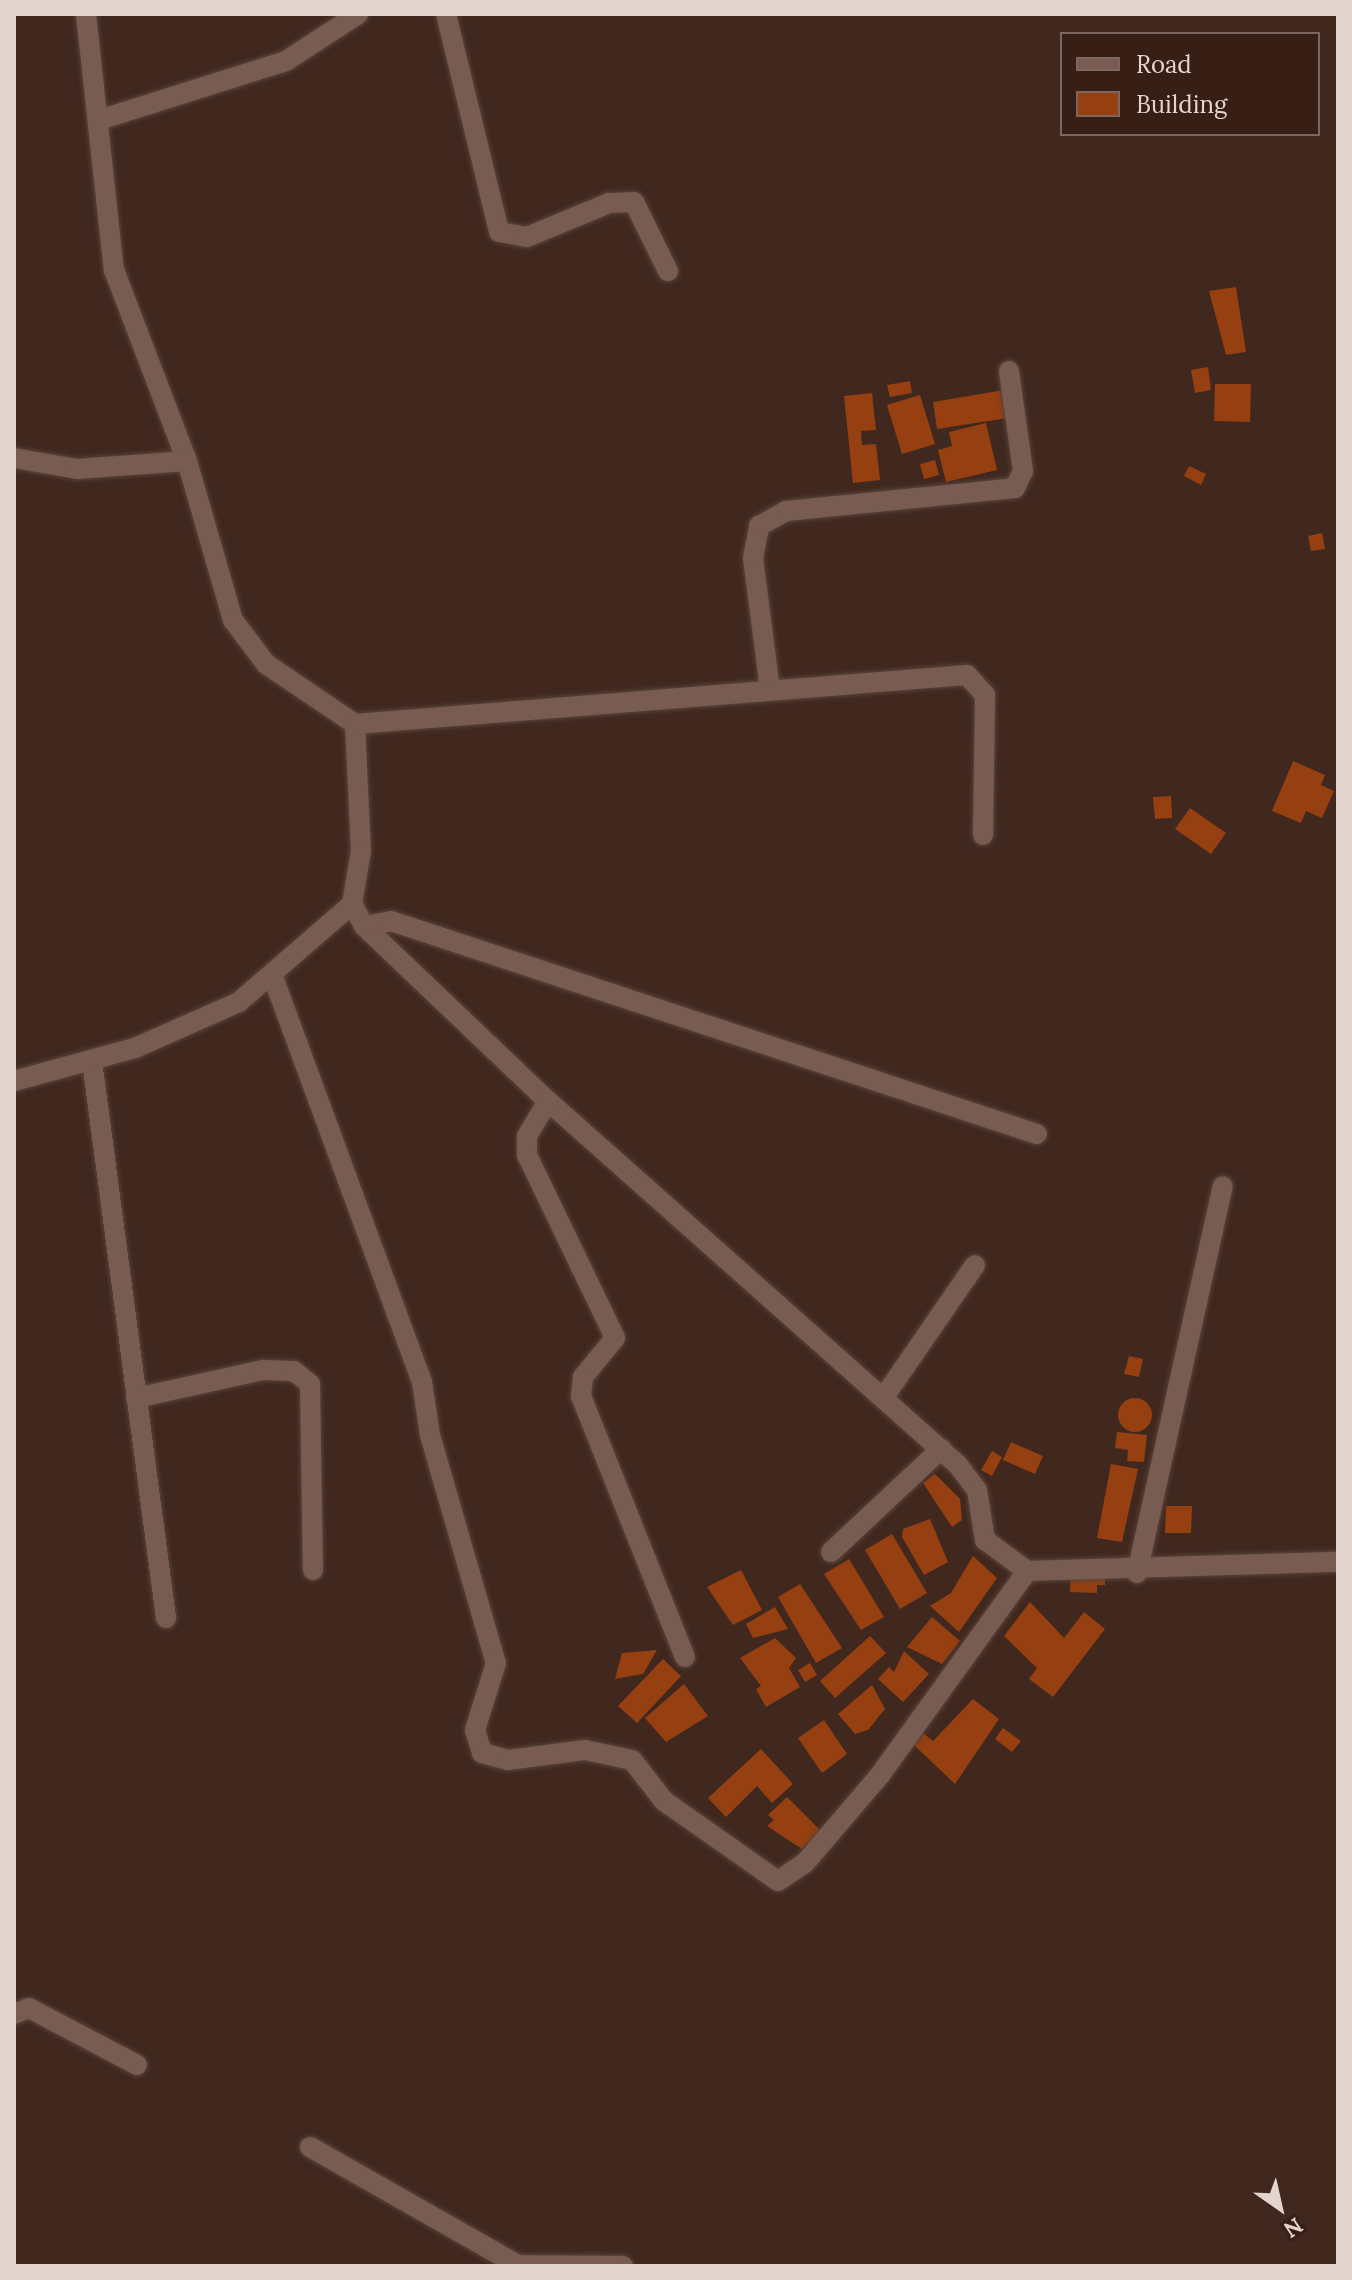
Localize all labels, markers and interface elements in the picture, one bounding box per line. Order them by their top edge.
legend [1060,32,1320,136]
text: Road [1136,49,1192,80]
text: Building [1136,89,1227,120]
north arrow [1240,2168,1320,2248]
text: N [1279,2212,1308,2244]

